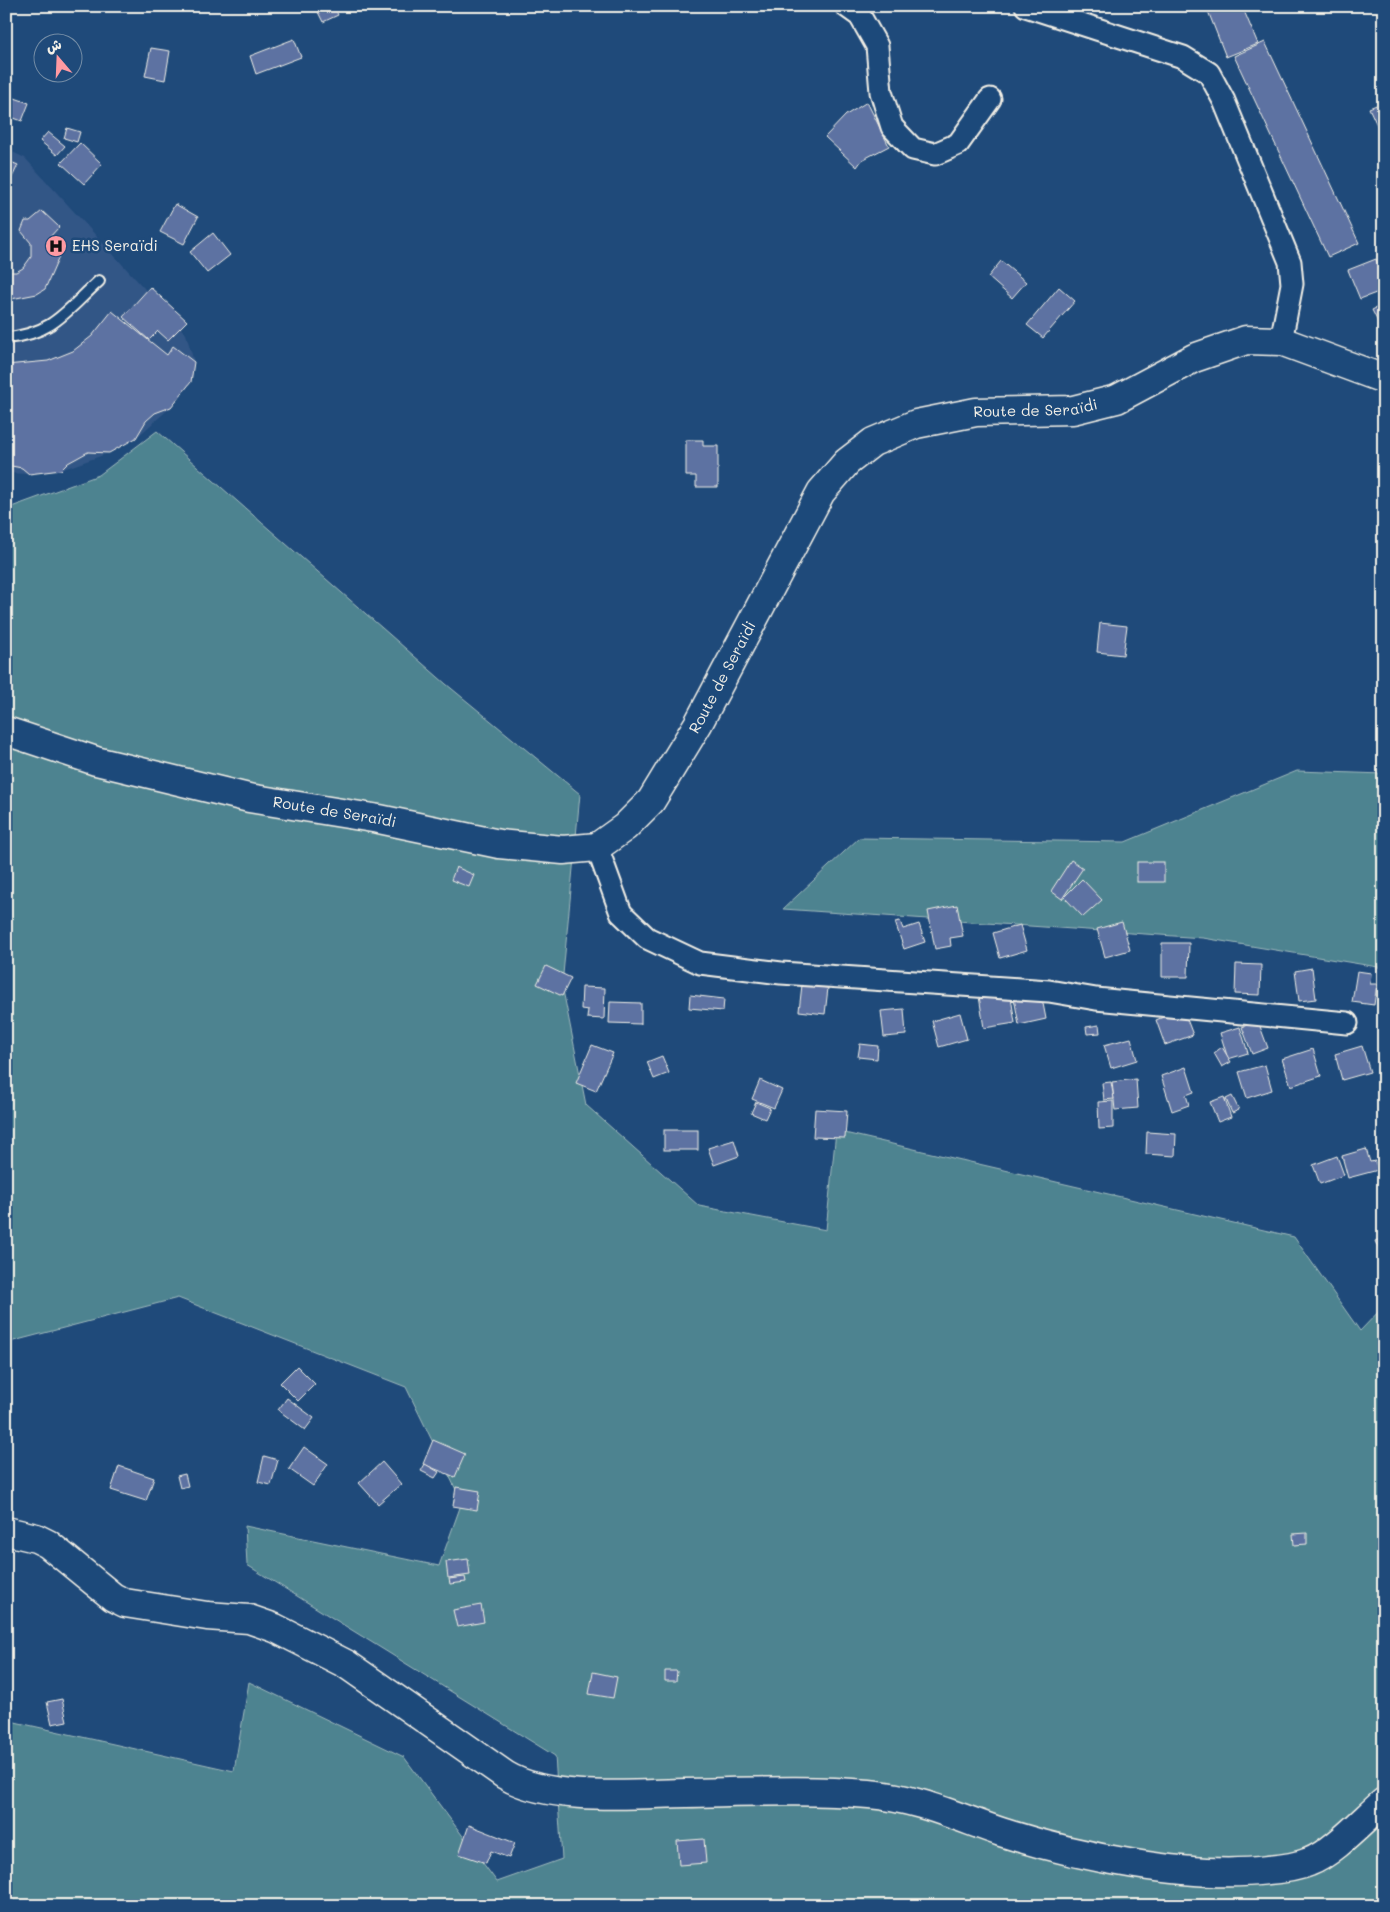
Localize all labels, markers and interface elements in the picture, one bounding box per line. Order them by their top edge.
north arrow [32,32,82,82]
text: ش [43,34,64,57]
hospital icon: EHS Seraïdi [44,234,68,258]
place label: EHS Seraïdi [72,235,158,255]
street label: Route de Seraïdi [973,393,1099,421]
street label: Route de Seraïdi [684,617,760,737]
street label: Route de Seraïdi [272,791,398,831]

